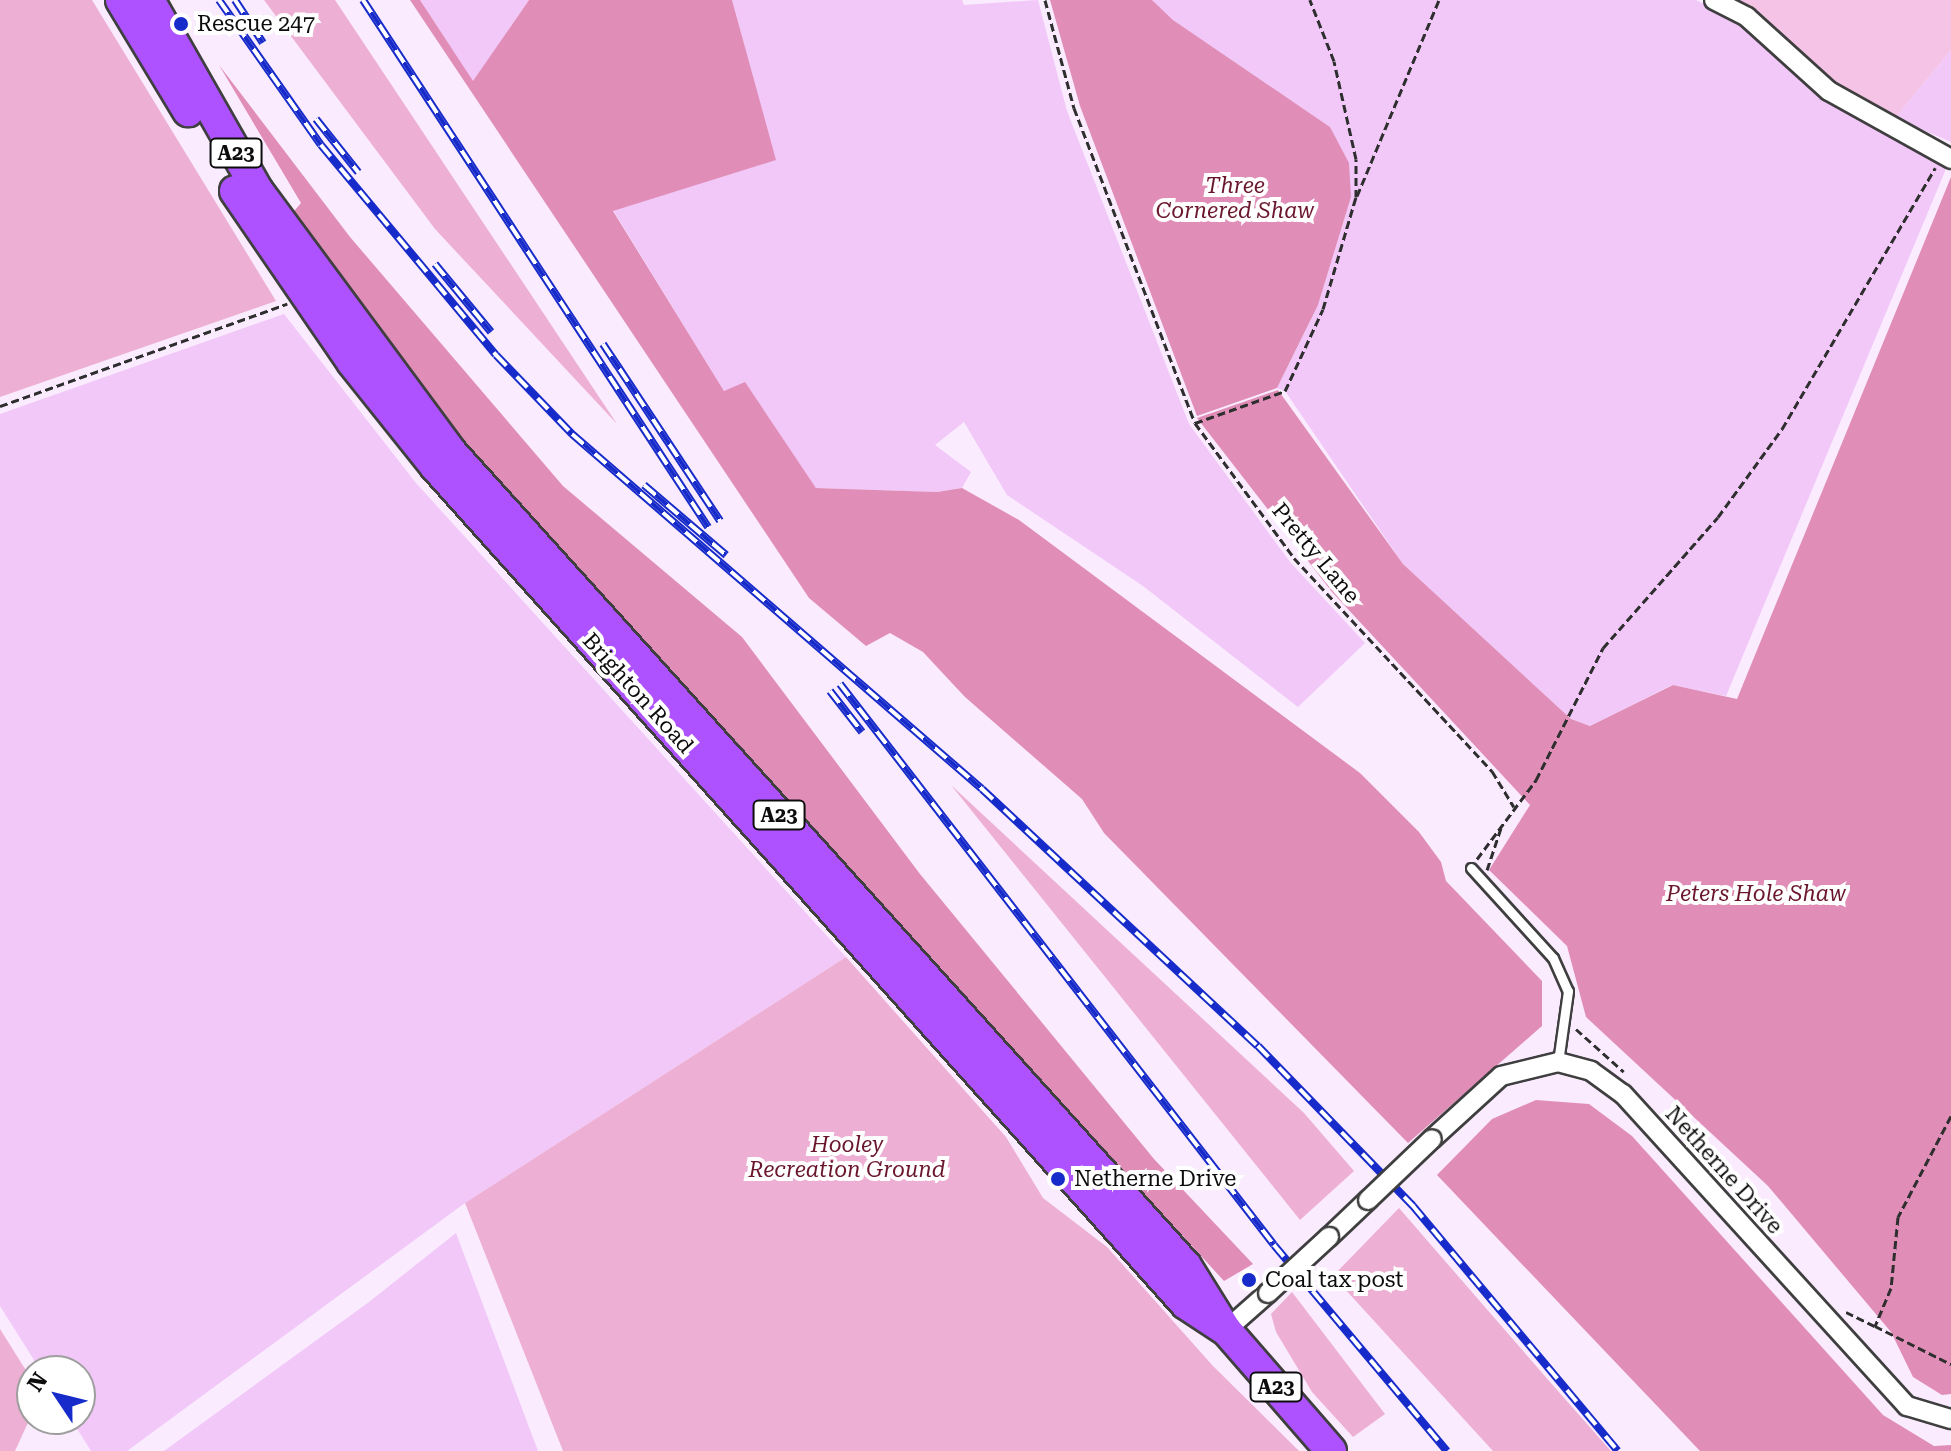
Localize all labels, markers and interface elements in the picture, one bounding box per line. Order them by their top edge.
place label: Rescue 247 [197,11,315,37]
marker: Rescue 247 [172,15,190,33]
road number: A23 [208,137,264,169]
park label: Three Cornered Shaw [1156,172,1314,224]
street label: Pretty Lane [1266,498,1366,608]
street label: Brighton Road [577,627,699,759]
road number: A23 [751,799,807,831]
park label: Peters Hole Shaw [1666,881,1846,907]
street label: Netherne Drive [1660,1101,1788,1239]
park label: Hooley Recreation Ground [748,1131,946,1182]
place label: Netherne Drive [1074,1166,1236,1192]
marker: Netherne Drive [1049,1170,1067,1188]
place label: Coal tax post [1265,1267,1404,1293]
marker: Coal tax post [1240,1271,1258,1289]
north arrow [16,1355,96,1435]
text: N [22,1368,53,1396]
road number: A23 [1248,1371,1304,1403]

